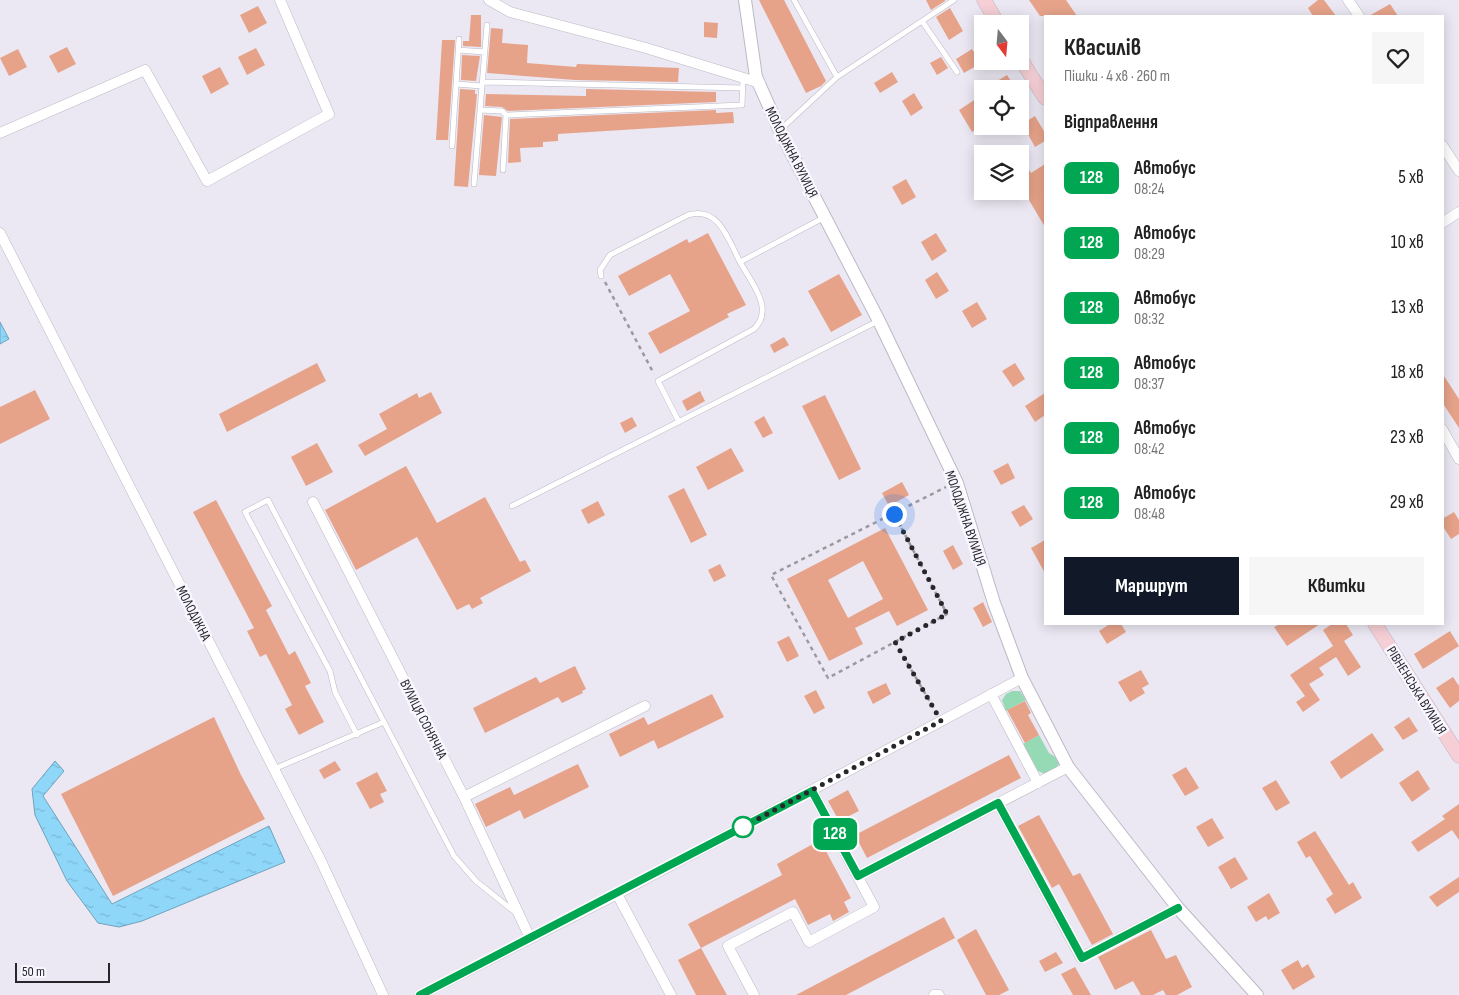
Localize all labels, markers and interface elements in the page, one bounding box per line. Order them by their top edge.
north arrow [974,15,1029,70]
map controls [974,15,1029,200]
button: heart [1372,32,1424,84]
text: Квасилів [1064,33,1141,62]
text: Пішки · 4 хв · 260 m [1064,67,1170,86]
button: locate [974,80,1029,135]
street label: МОЛОДІЖНА ВУЛИЦЯ [761,104,822,201]
text: Відправлення [1064,111,1158,134]
button: layers [974,145,1029,200]
text: Автобус [1134,157,1196,180]
text: 5 хв [1398,166,1424,189]
text: 128 [1080,167,1103,188]
text: 08:24 [1134,180,1164,199]
text: Автобус [1134,222,1196,245]
text: 10 хв [1391,231,1424,254]
text: 128 [1080,232,1103,253]
text: 08:29 [1134,245,1165,264]
text: Автобус [1134,287,1196,310]
text: 13 хв [1391,296,1424,319]
text: 128 [1080,297,1103,318]
text: 08:32 [1134,310,1164,329]
text: Автобус [1134,352,1196,375]
text: 18 хв [1391,361,1424,384]
text: 128 [1080,362,1103,383]
text: 08:37 [1134,375,1164,394]
text: Автобус [1134,417,1196,440]
text: 23 хв [1390,426,1424,449]
text: 128 [1080,427,1103,448]
text: 08:42 [1134,440,1165,459]
street label: МОЛОДІЖНА ВУЛИЦЯ [941,468,990,568]
text: Автобус [1134,482,1196,505]
text: 29 хв [1390,491,1424,514]
text: 128 [1080,492,1103,513]
your location [882,502,907,527]
text: 08:48 [1134,505,1165,524]
button: Маршрут [1064,557,1239,615]
button: Квитки [1249,557,1424,615]
street label: МОЛОДІЖНА [172,583,215,645]
street label: РІВНЕНСЬКА ВУЛИЦЯ [1383,643,1450,737]
street label: ВУЛИЦЯ СОНЯЧНА [396,677,451,763]
unlabelled marker [732,816,754,838]
line badge: 128 [806,818,864,850]
text: 128 [823,823,847,844]
scale bar [15,960,110,983]
text: 50 m [22,963,45,980]

